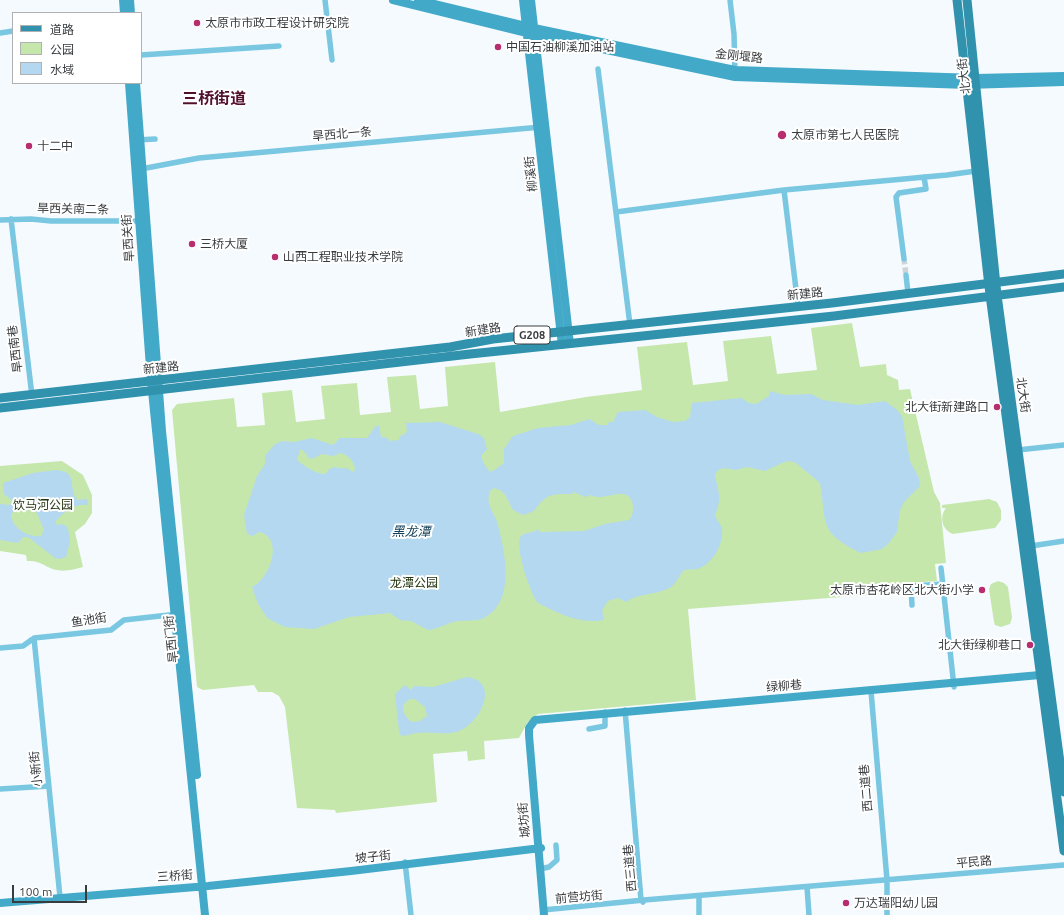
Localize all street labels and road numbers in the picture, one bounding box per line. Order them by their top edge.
street label: 金刚堰路 [714,46,764,66]
street label: 北大街 [955,57,973,95]
street label: 旱西北一条 [311,124,373,144]
street label: 柳溪街 [522,155,540,193]
street label: 旱西关南二条 [37,201,109,217]
street label: 旱西关街 [119,214,137,262]
street label: 新建路 [786,285,824,303]
street label: 新建路 [464,320,502,340]
street label: 旱西南巷 [5,324,25,374]
road number: G208 [514,326,550,344]
street label: 新建路 [142,359,180,377]
street label: 北大街 [1013,376,1033,414]
street label: 鱼池街 [70,610,108,630]
street label: 旱西门街 [161,614,181,664]
street label: 绿柳巷 [765,677,803,695]
street label: 小新街 [27,750,45,788]
street label: 西二道巷 [857,763,875,813]
street label: 城坊街 [515,801,533,839]
street label: 西三道巷 [621,843,639,893]
street label: 坡子街 [354,848,392,866]
street label: 平民路 [955,853,993,871]
street label: 三桥街 [157,868,193,884]
street label: 前营坊街 [554,888,604,906]

